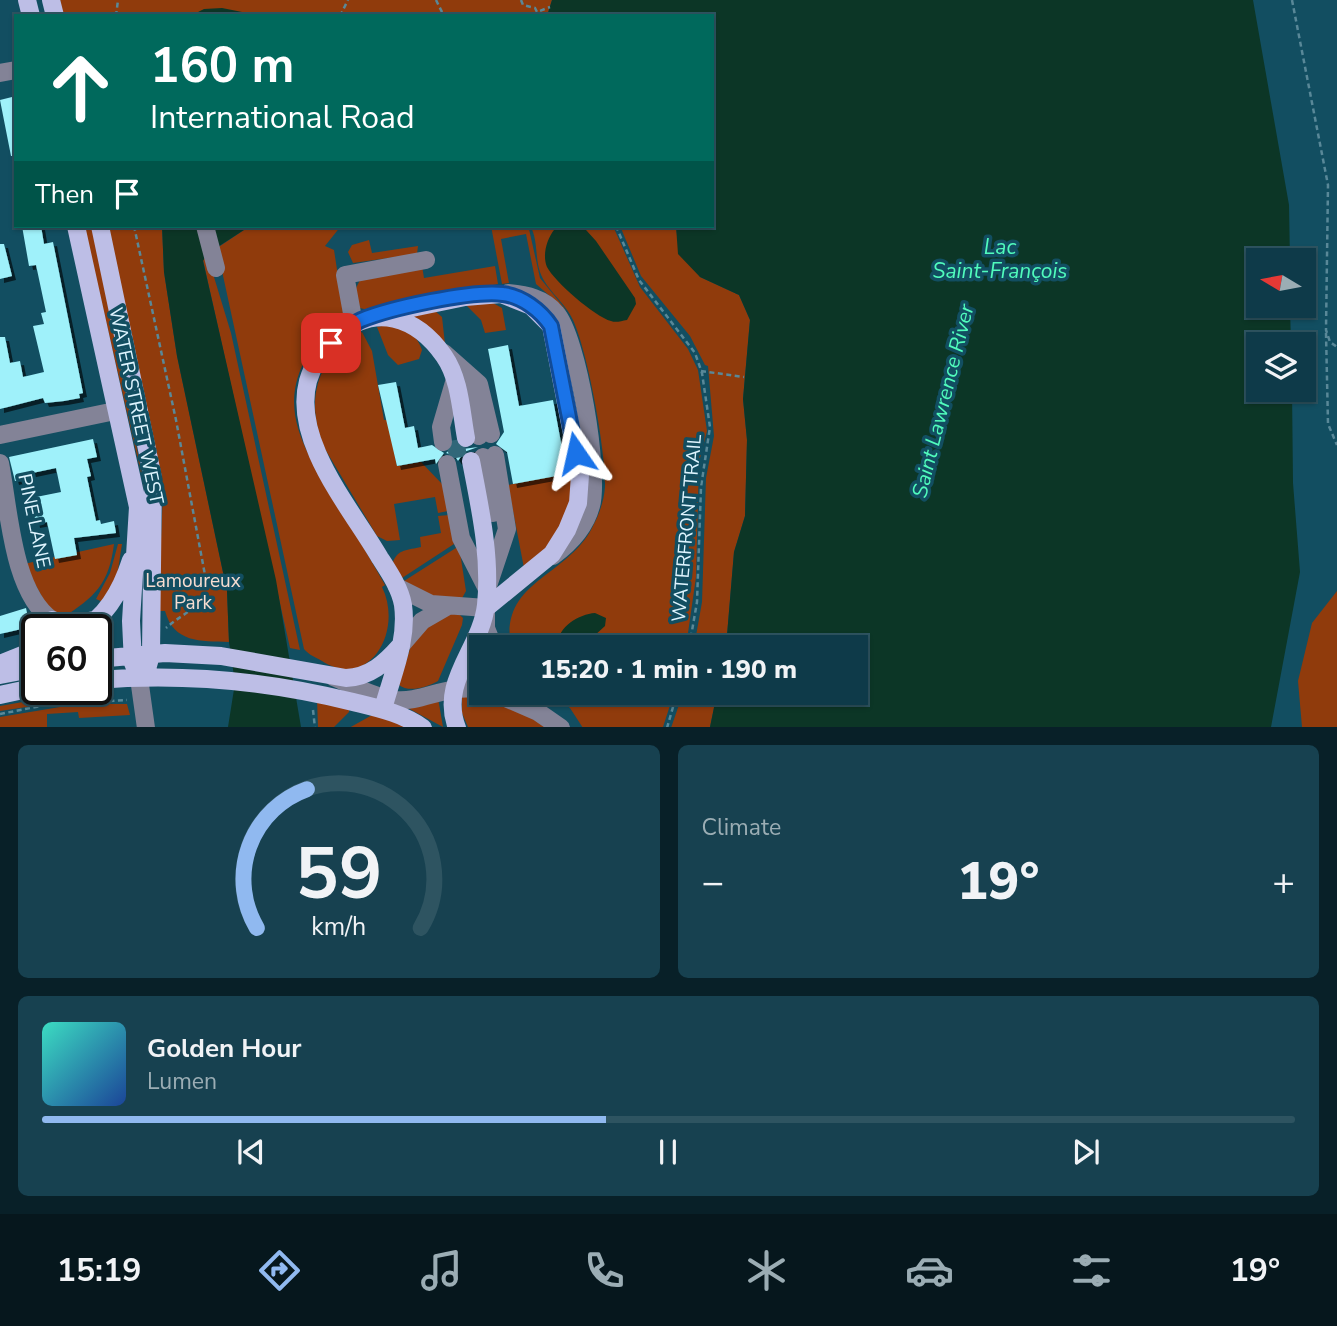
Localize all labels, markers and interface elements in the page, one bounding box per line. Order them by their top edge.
text: 160 m [150,32,294,99]
icon: ahead [35,42,126,133]
text: International Road [150,96,415,139]
icon: arrive [108,175,146,213]
text: Then [35,177,94,212]
water label: Lac Saint-François [933,233,1067,285]
north arrow [1246,248,1316,318]
map controls [1246,248,1316,402]
water label: Saint Lawrence River [905,301,981,501]
street label: WATER STREET WEST [102,305,170,507]
pin [301,313,361,373]
icon: arrive [312,324,350,362]
button: layers [1246,332,1316,402]
position arrow [539,416,613,490]
street label: WATERFRONT TRAIL [666,432,708,623]
street label: PINE LANE [11,471,57,571]
park label: Lamoureux Park [145,568,241,616]
speed limit sign: 60 [21,614,112,705]
text: 15:20 · 1 min · 190 m [540,652,797,687]
text: Climate [702,812,781,843]
text: 59 [295,824,382,924]
text: 19° [957,846,1039,917]
text: − [702,857,724,908]
text: + [1272,857,1295,908]
text: km/h [311,909,366,943]
text: Golden Hour [147,1031,302,1066]
text: Lumen [147,1066,217,1097]
icon: previous [232,1133,270,1171]
icon: pause [649,1133,687,1171]
icon: next [1067,1133,1105,1171]
icon: directions [255,1246,304,1295]
icon: music [417,1246,466,1295]
icon: phone [580,1246,629,1295]
icon: climate [742,1246,791,1295]
icon: car [905,1246,954,1295]
icon: filters [1067,1246,1116,1295]
text: 15:19 [57,1249,141,1292]
text: 19° [1230,1249,1280,1292]

